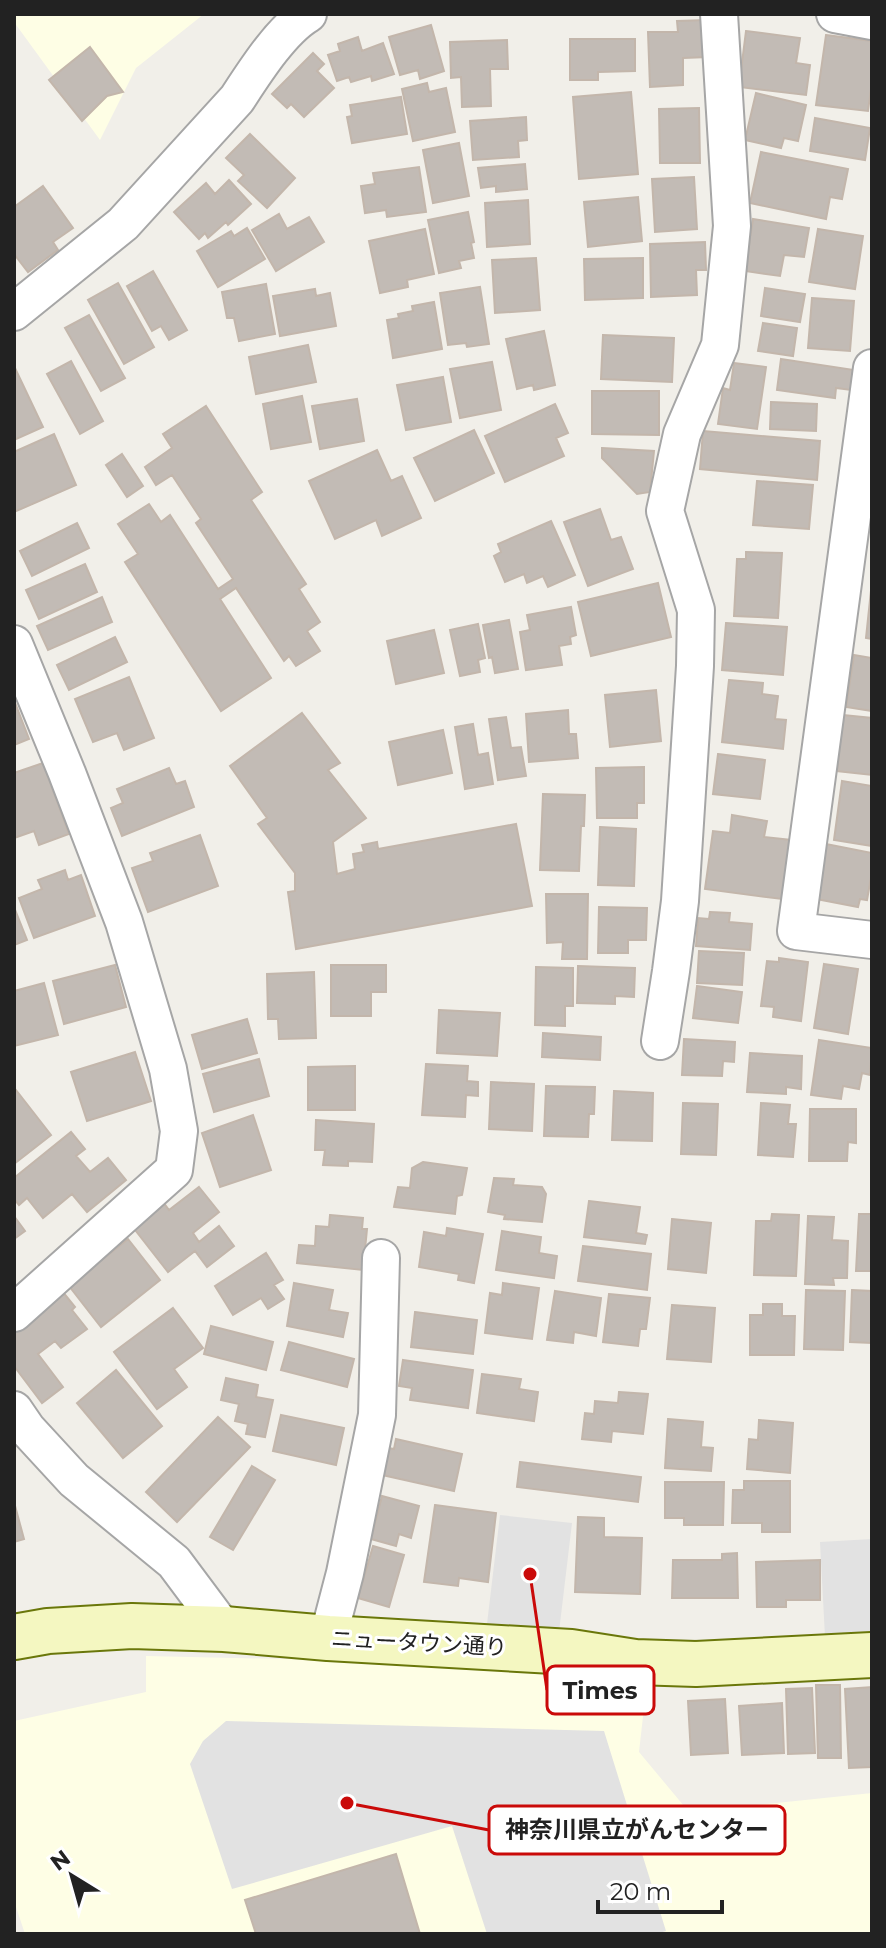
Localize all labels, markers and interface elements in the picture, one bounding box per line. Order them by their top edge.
street label: ニュータウン通り [330,1625,508,1661]
callout: Times [547,1666,654,1714]
text: Times [562,1676,638,1705]
callout: 神奈川県立がんセンター [489,1806,785,1854]
text: 神奈川県立がんセンター [505,1815,769,1844]
north arrow [32,1836,112,1916]
text: N [45,1844,75,1877]
scale bar [598,1864,722,1914]
text: 20 m [610,1877,671,1906]

